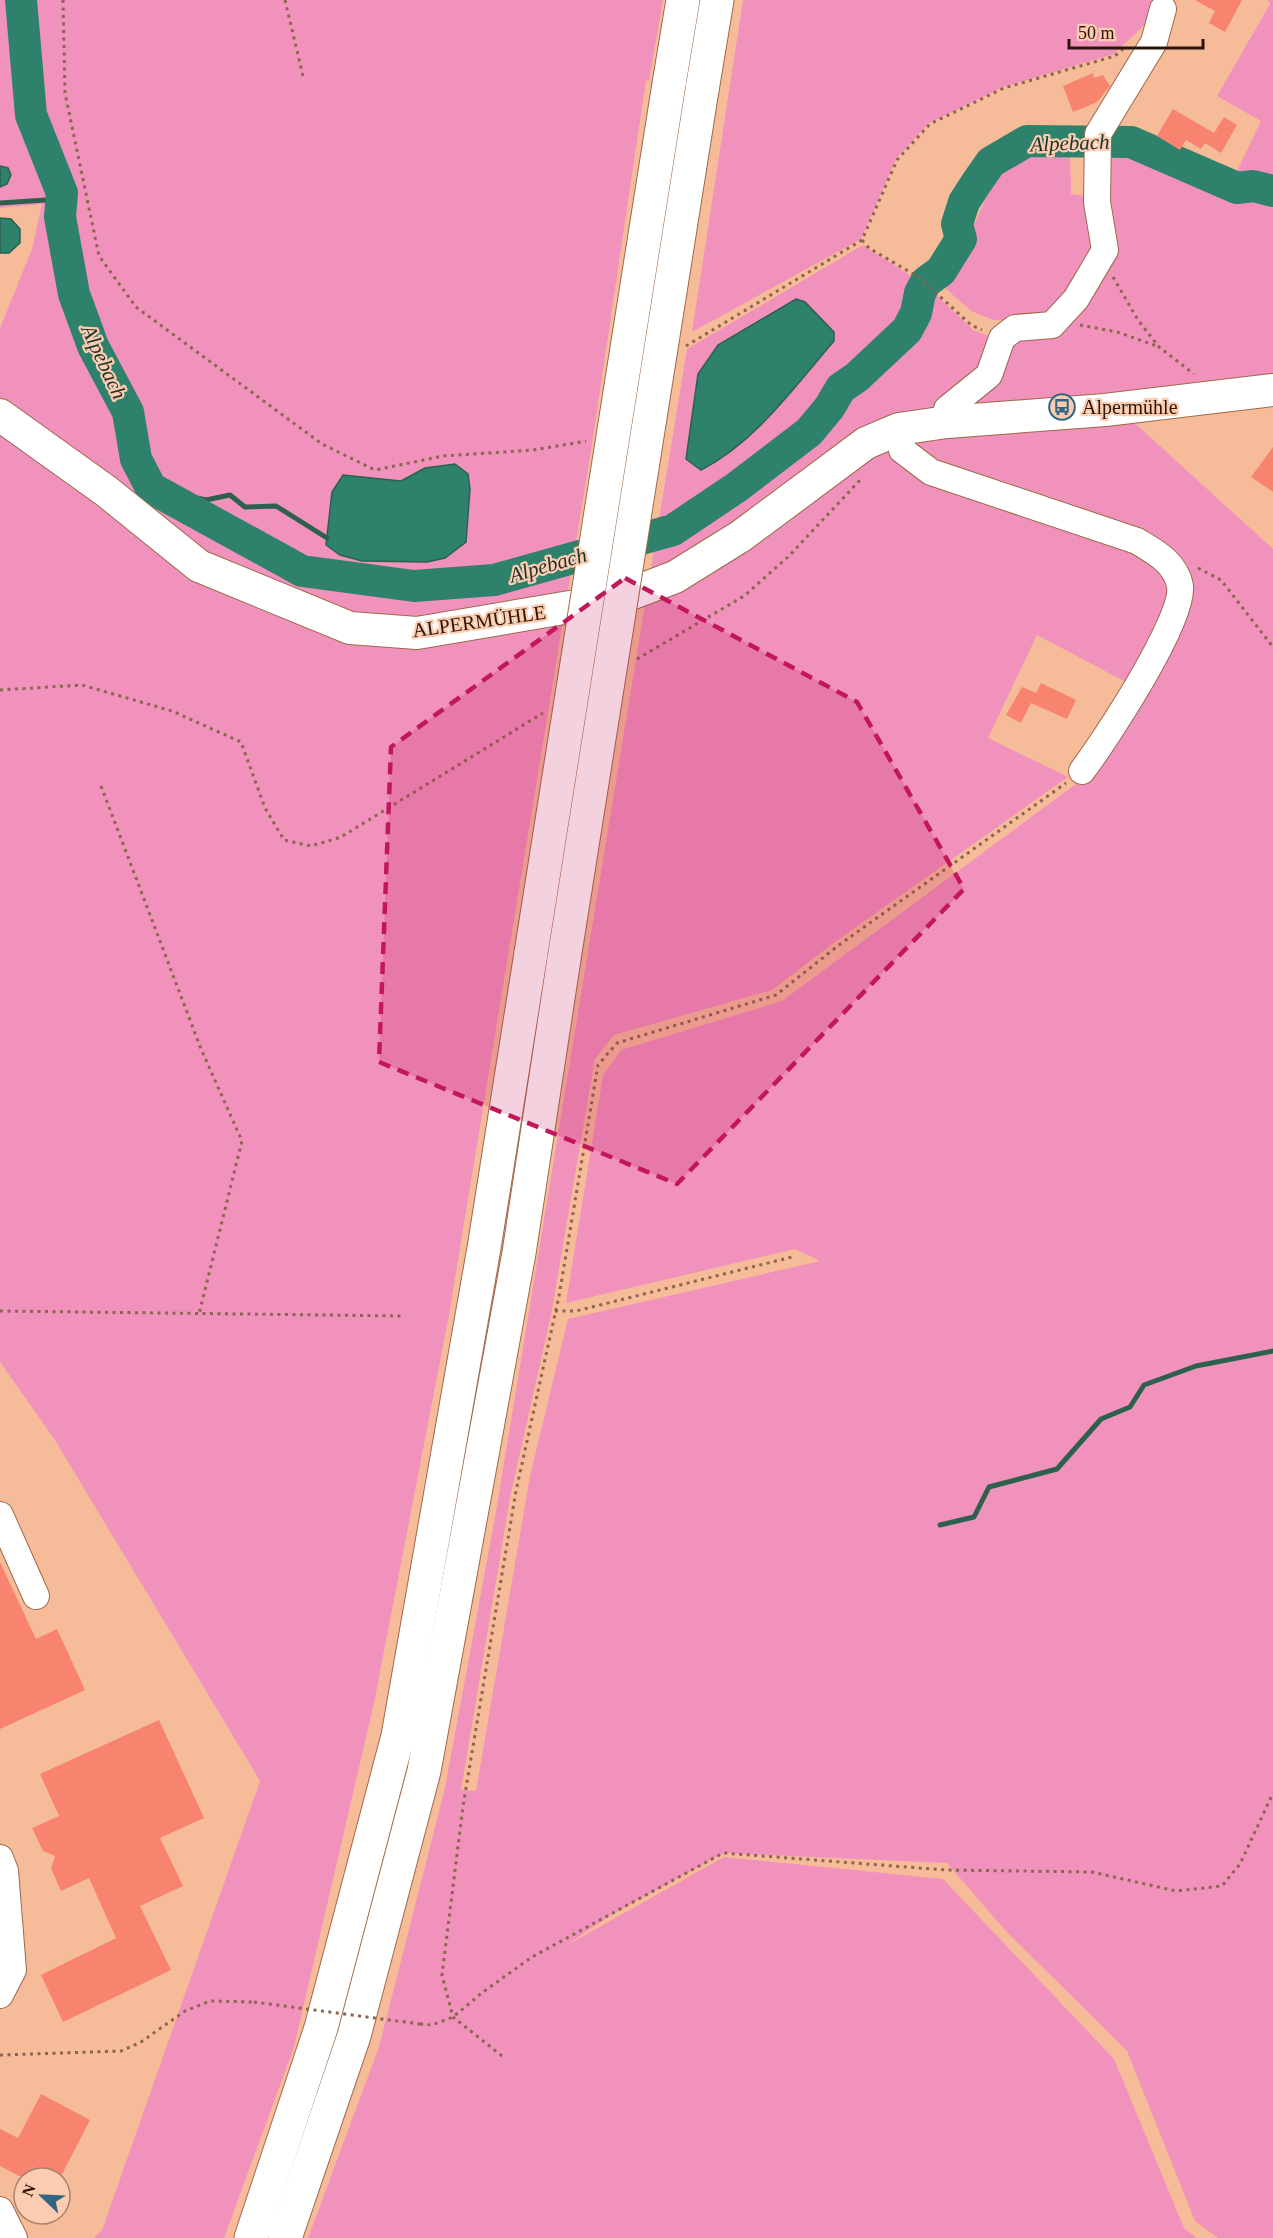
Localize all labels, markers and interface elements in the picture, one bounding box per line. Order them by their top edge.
scale bar [1069,12,1202,50]
text: 50 m [1078,23,1115,43]
water label: Alpebach [1028,130,1110,156]
water label: Alpebach [76,319,132,403]
bus stop icon: Alpermühle [1047,392,1077,422]
place label: Alpermühle [1082,396,1178,419]
water label: Alpebach [505,543,589,588]
street label: ALPERMÜHLE [411,601,547,641]
north arrow [12,2166,72,2226]
text: N [19,2181,39,2199]

